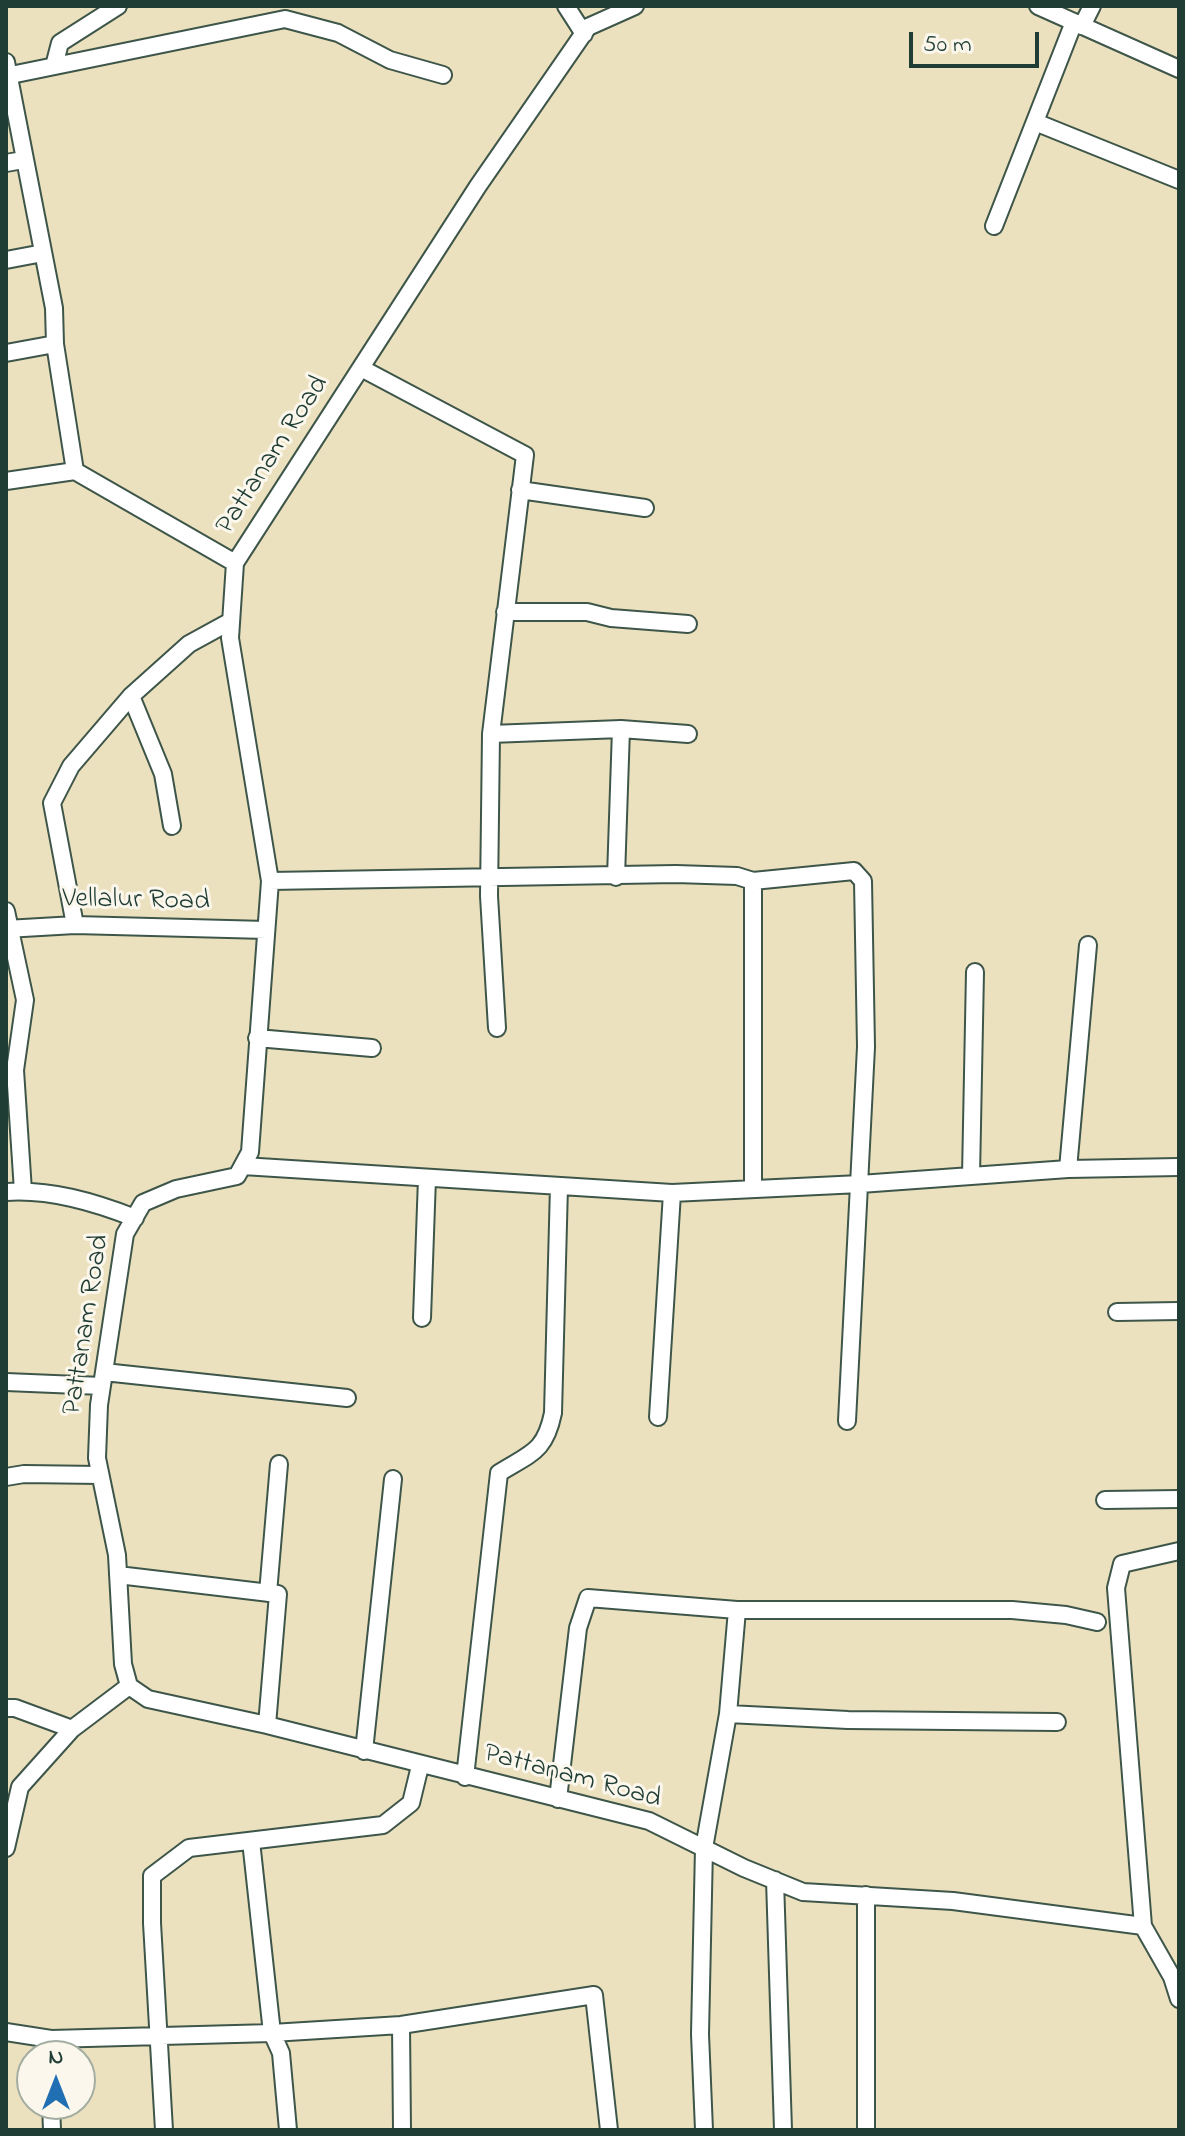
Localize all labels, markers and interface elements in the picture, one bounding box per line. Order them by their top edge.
scale bar [913,16,1043,66]
text: 50 m [923,28,972,63]
street label: Pattanam Road [210,370,338,542]
street label: Vellalur Road [62,884,210,920]
street label: Pattanam Road [57,1232,119,1418]
street label: Pattanam Road [480,1738,664,1818]
north arrow [16,2040,96,2120]
text: N [49,2042,63,2074]

